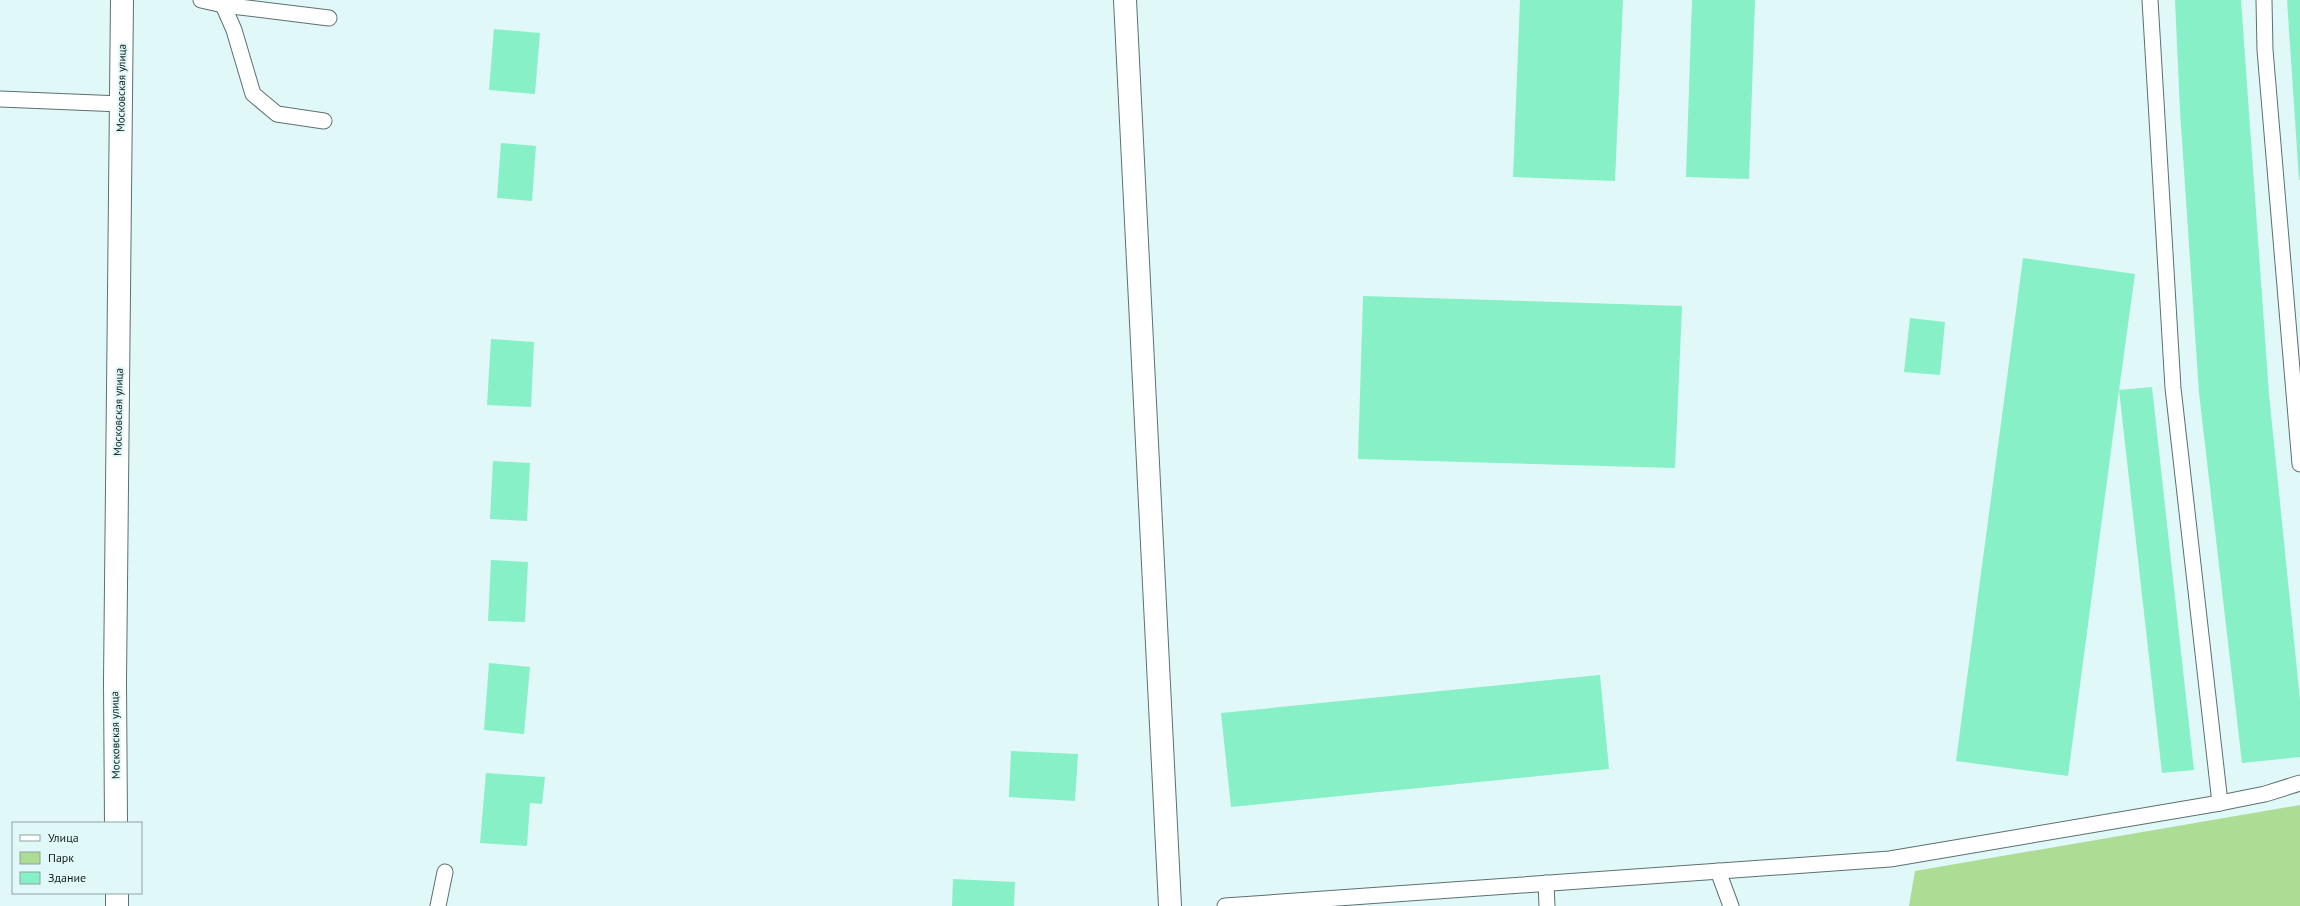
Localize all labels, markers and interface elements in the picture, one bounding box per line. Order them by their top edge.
street label: Московская улица [113,44,129,132]
street label: Московская улица [110,368,126,456]
street label: Московская улица [107,691,123,779]
legend [12,822,142,894]
text: Улица [48,830,79,845]
text: Парк [48,850,74,865]
text: Здание [48,870,86,885]

